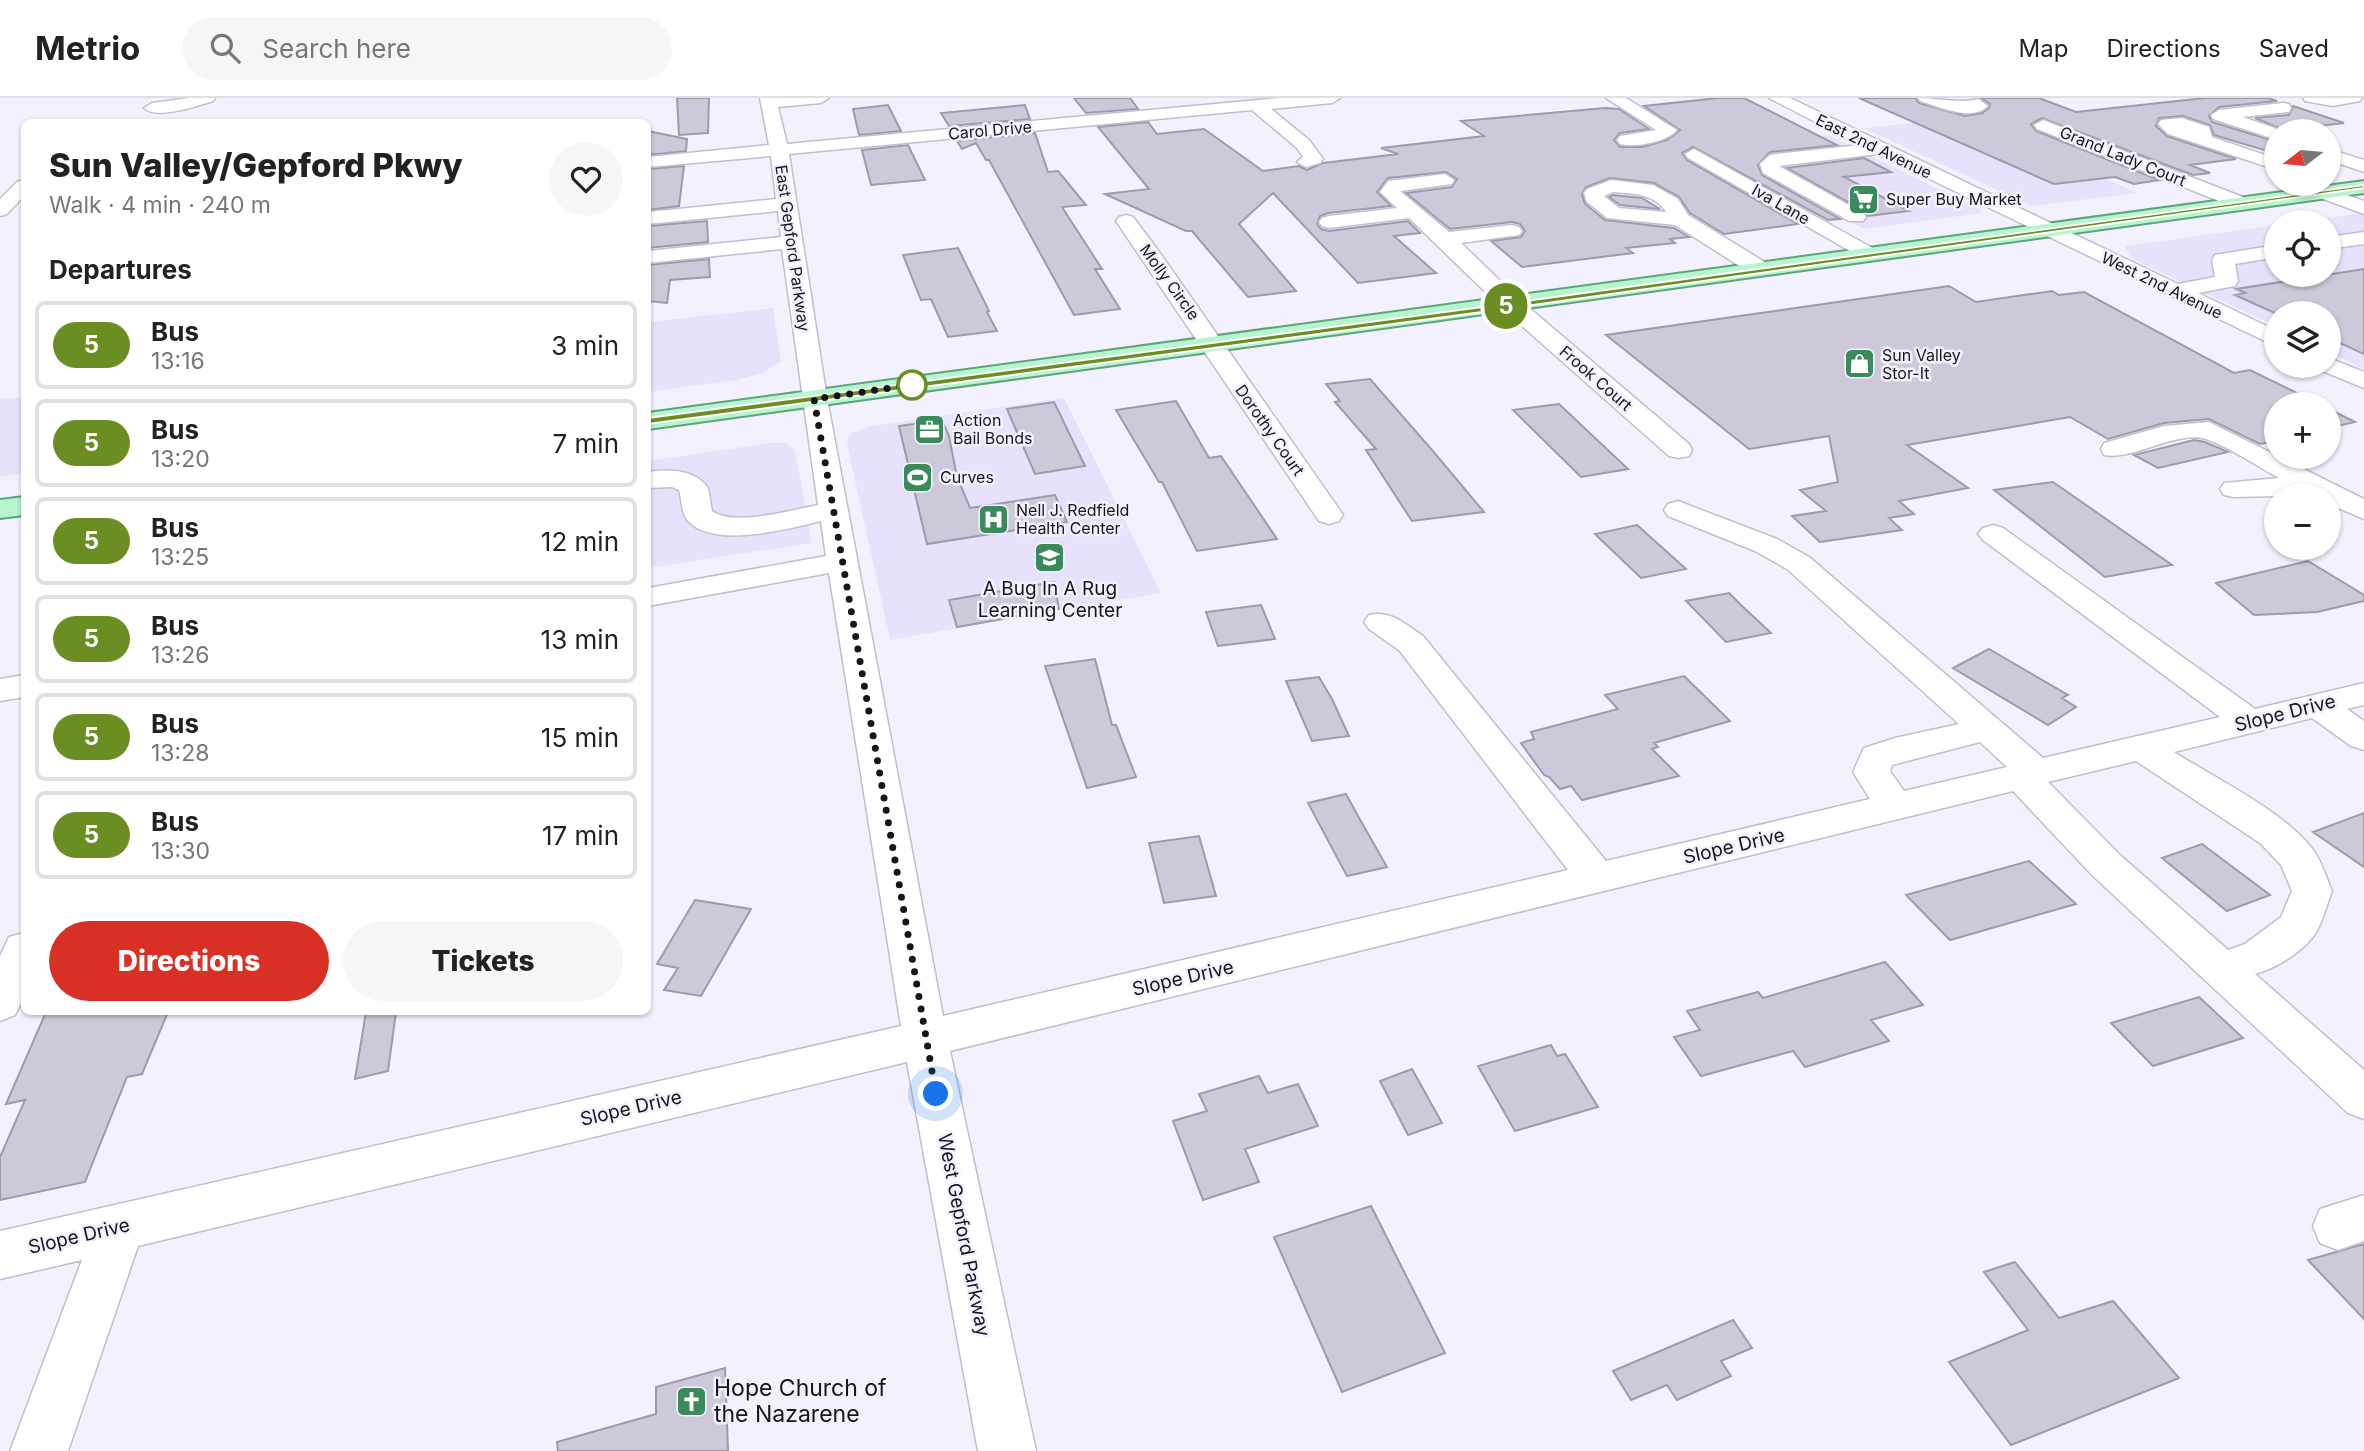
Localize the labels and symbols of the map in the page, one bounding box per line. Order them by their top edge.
street label: East 2nd Avenue [1813,109,1935,183]
street label: Carol Drive [947,116,1033,144]
north arrow [2264,119,2342,196]
street label: Grand Lady Court [2057,122,2189,190]
street label: East Gepford Parkway [771,163,815,333]
street label: Iva Lane [1748,179,1814,229]
supermarket icon: Super Buy Market [1846,182,1880,216]
place label: Super Buy Market [1886,189,2022,209]
street label: Molly Circle [1136,240,1204,324]
street label: West 2nd Avenue [2098,247,2226,323]
line badge: 5 [1483,283,1529,329]
street label: Frook Court [1556,341,1636,415]
place label: Sun Valley Stor-It [1882,345,1961,383]
shop icon: Sun Valley Stor-It [1842,347,1876,381]
unlabelled marker [897,370,927,400]
street label: Dorothy Court [1231,381,1309,479]
place label: Action Bail Bonds [953,410,1032,448]
office icon: Action Bail Bonds [913,412,947,446]
sports icon: Curves [900,460,934,494]
place label: Curves [940,467,994,487]
place label: Nell J. Redfield Health Center [1016,500,1129,538]
hospital icon: Nell J. Redfield Health Center [976,502,1010,536]
school or university icon: A Bug In A Rug Learning Center [1033,540,1067,574]
place label: A Bug In A Rug Learning Center [978,577,1122,622]
street label: Slope Drive [2232,689,2338,737]
street label: Slope Drive [1681,823,1787,869]
street label: Slope Drive [1130,955,1236,1001]
your location [918,1076,953,1111]
street label: Slope Drive [578,1085,684,1131]
street label: West Gepford Parkway [933,1132,995,1339]
street label: Slope Drive [26,1213,132,1259]
place label: Hope Church of the Nazarene [714,1374,887,1428]
church icon: Hope Church of the Nazarene [674,1384,708,1418]

